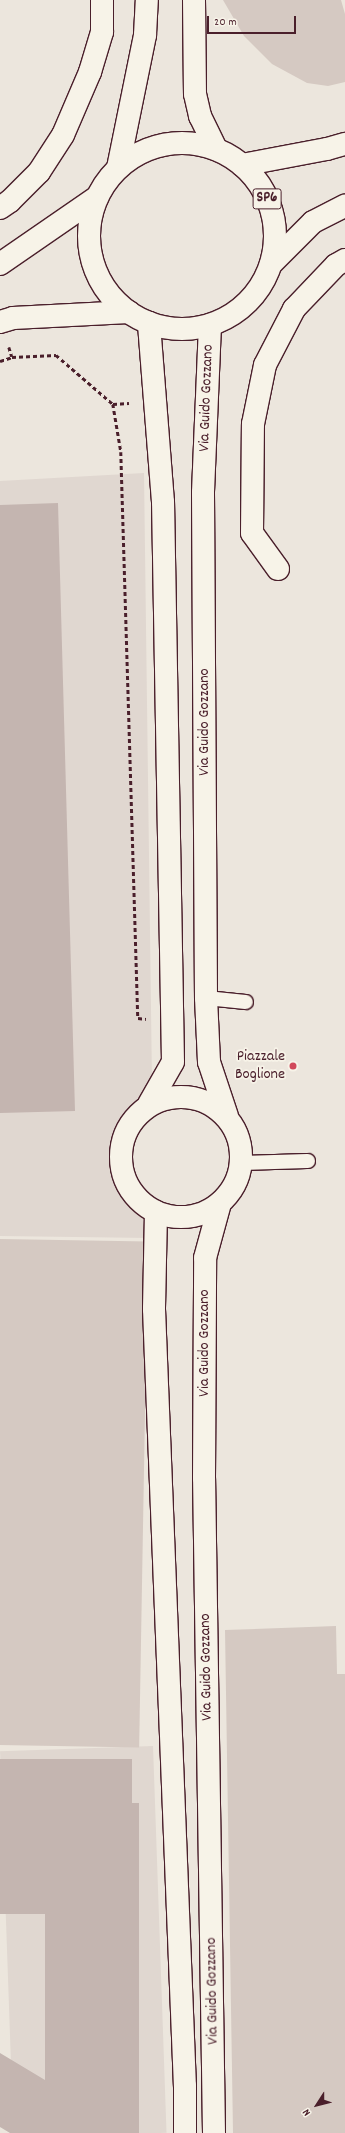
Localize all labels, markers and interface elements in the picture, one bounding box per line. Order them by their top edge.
scale bar [209,8,298,34]
text: 20 m [214,14,237,31]
road number: SP6 [252,186,282,212]
street label: Via Guido Gozzano [196,344,218,452]
street label: Via Guido Gozzano [195,668,215,776]
place label: Piazzale Boglione [235,1047,285,1085]
marker: Piazzale Boglione [288,1061,298,1071]
street label: Via Guido Gozzano [195,1289,215,1397]
street label: Via Guido Gozzano [196,1613,218,1721]
street label: Via Guido Gozzano [202,1937,224,2045]
north arrow [297,2085,337,2125]
text: N [299,2105,315,2119]

